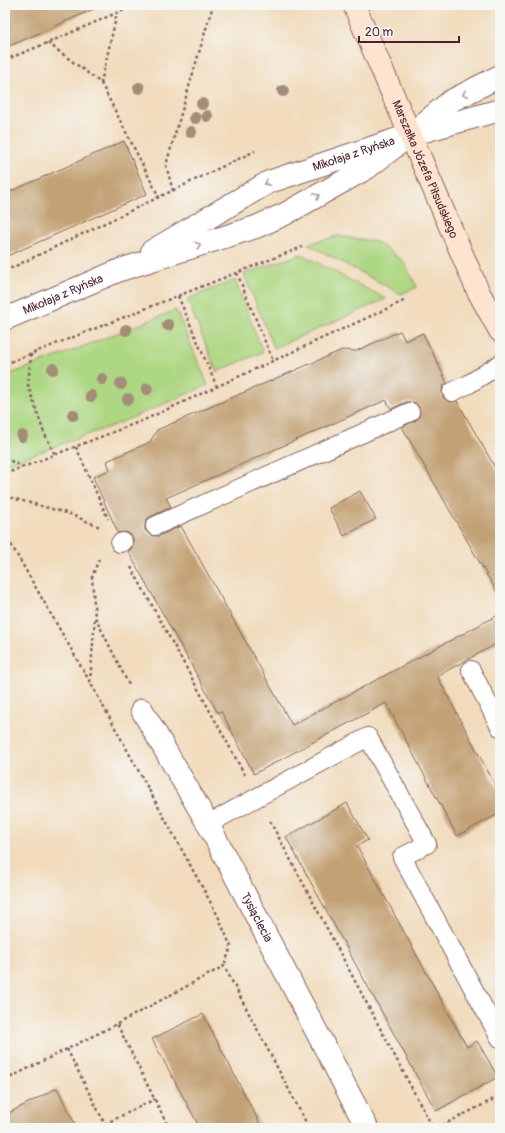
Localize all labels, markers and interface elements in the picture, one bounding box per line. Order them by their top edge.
scale bar [359,18,459,44]
text: 20 m [365,25,394,40]
one-way arrow [462,89,470,97]
street label: Marszałka Józefa Piłsudskiego [389,98,462,241]
street label: Mikołaja z Ryńska [311,133,397,174]
one-way arrow [264,178,271,186]
one-way arrow [313,193,320,201]
one-way arrow [194,241,201,250]
street label: Mikołaja z Ryńska [21,270,106,318]
street label: Tysiąclecia [238,890,276,945]

